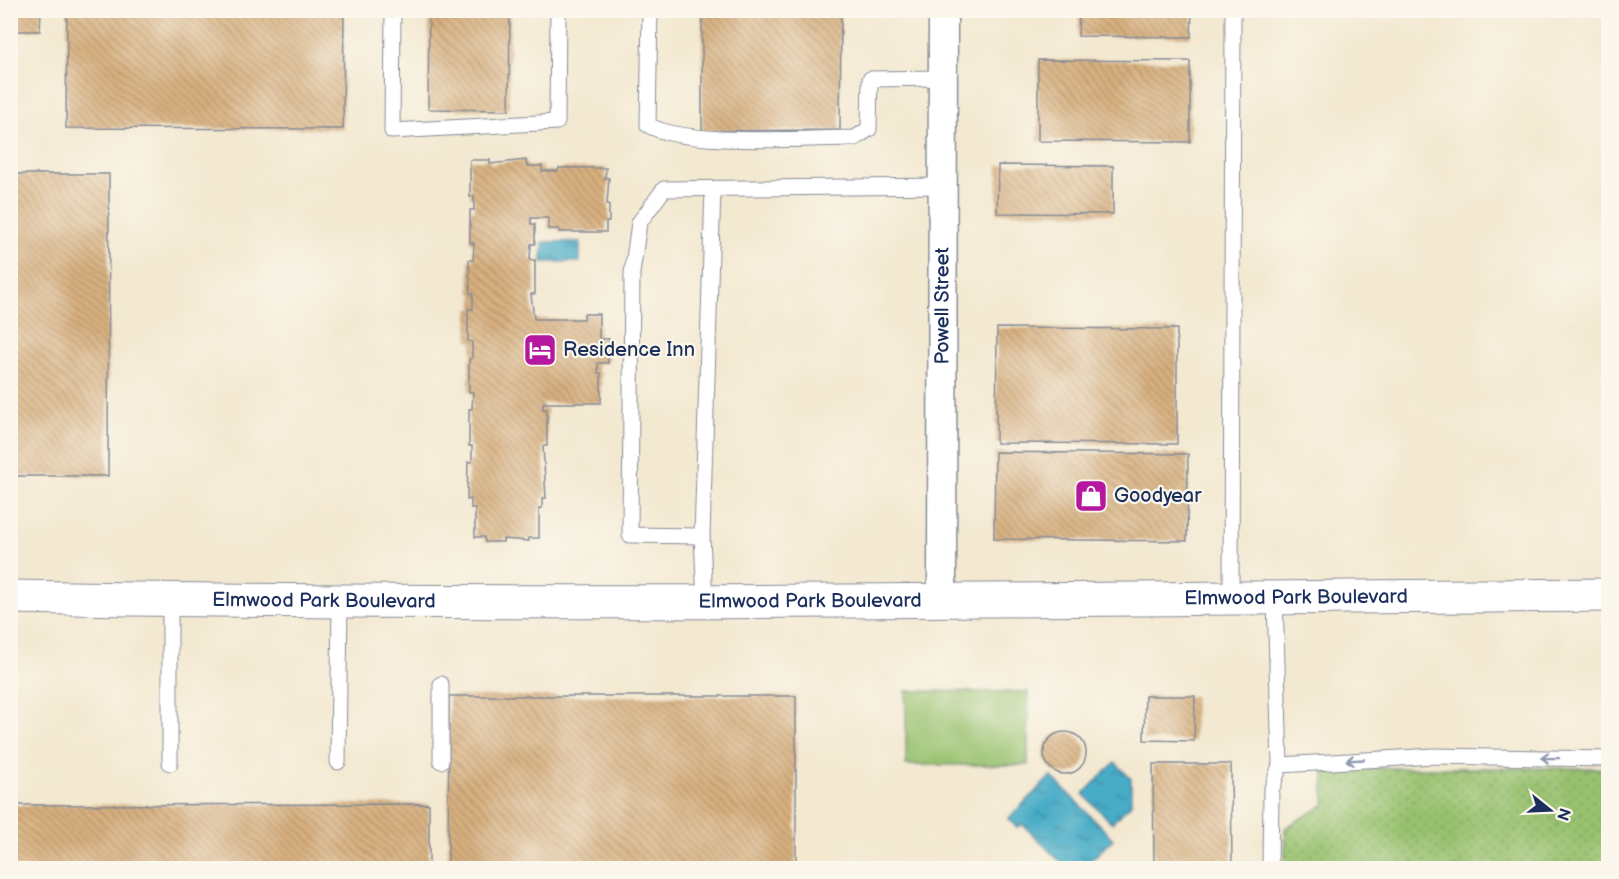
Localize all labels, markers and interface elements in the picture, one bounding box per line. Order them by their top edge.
street label: Powell Street [930,247,955,365]
hotel icon: Residence Inn [522,332,558,368]
place label: Residence Inn [563,338,695,362]
shop icon: Goodyear [1073,478,1109,514]
place label: Goodyear [1114,484,1202,508]
street label: Elmwood Park Boulevard [1184,585,1408,611]
street label: Elmwood Park Boulevard [212,588,436,614]
street label: Elmwood Park Boulevard [698,589,922,614]
one-way arrow [1541,752,1561,764]
one-way arrow [1346,755,1366,766]
north arrow [1520,780,1580,840]
text: N [1552,806,1574,823]

